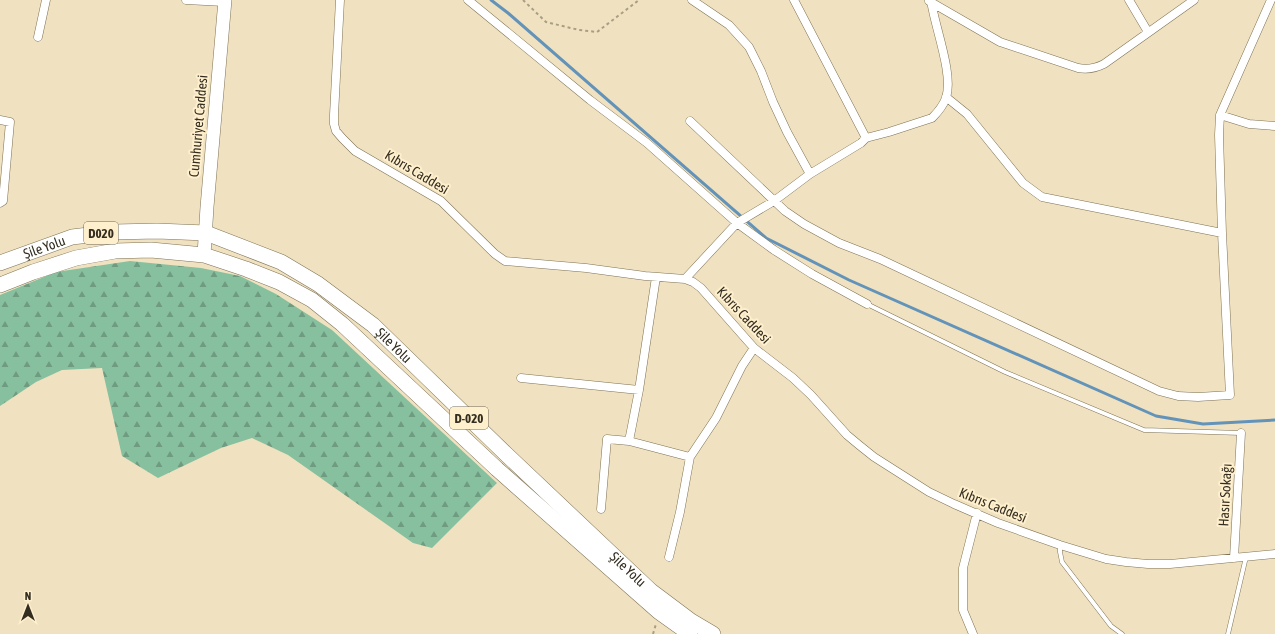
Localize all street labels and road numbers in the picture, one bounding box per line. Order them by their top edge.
street label: Cumhuriyet Caddesi [186,74,210,178]
street label: Kıbrıs Caddesi [382,147,452,197]
road number: D020 [84,222,118,244]
street label: Şile Yolu [21,232,67,262]
street label: Kıbrıs Caddesi [714,283,774,347]
street label: Şile Yolu [373,324,415,366]
road number: D-020 [450,407,488,429]
street label: Hasır Sokağı [1215,463,1235,527]
street label: Kıbrıs Caddesi [957,484,1029,526]
street label: Şile Yolu [607,548,649,590]

